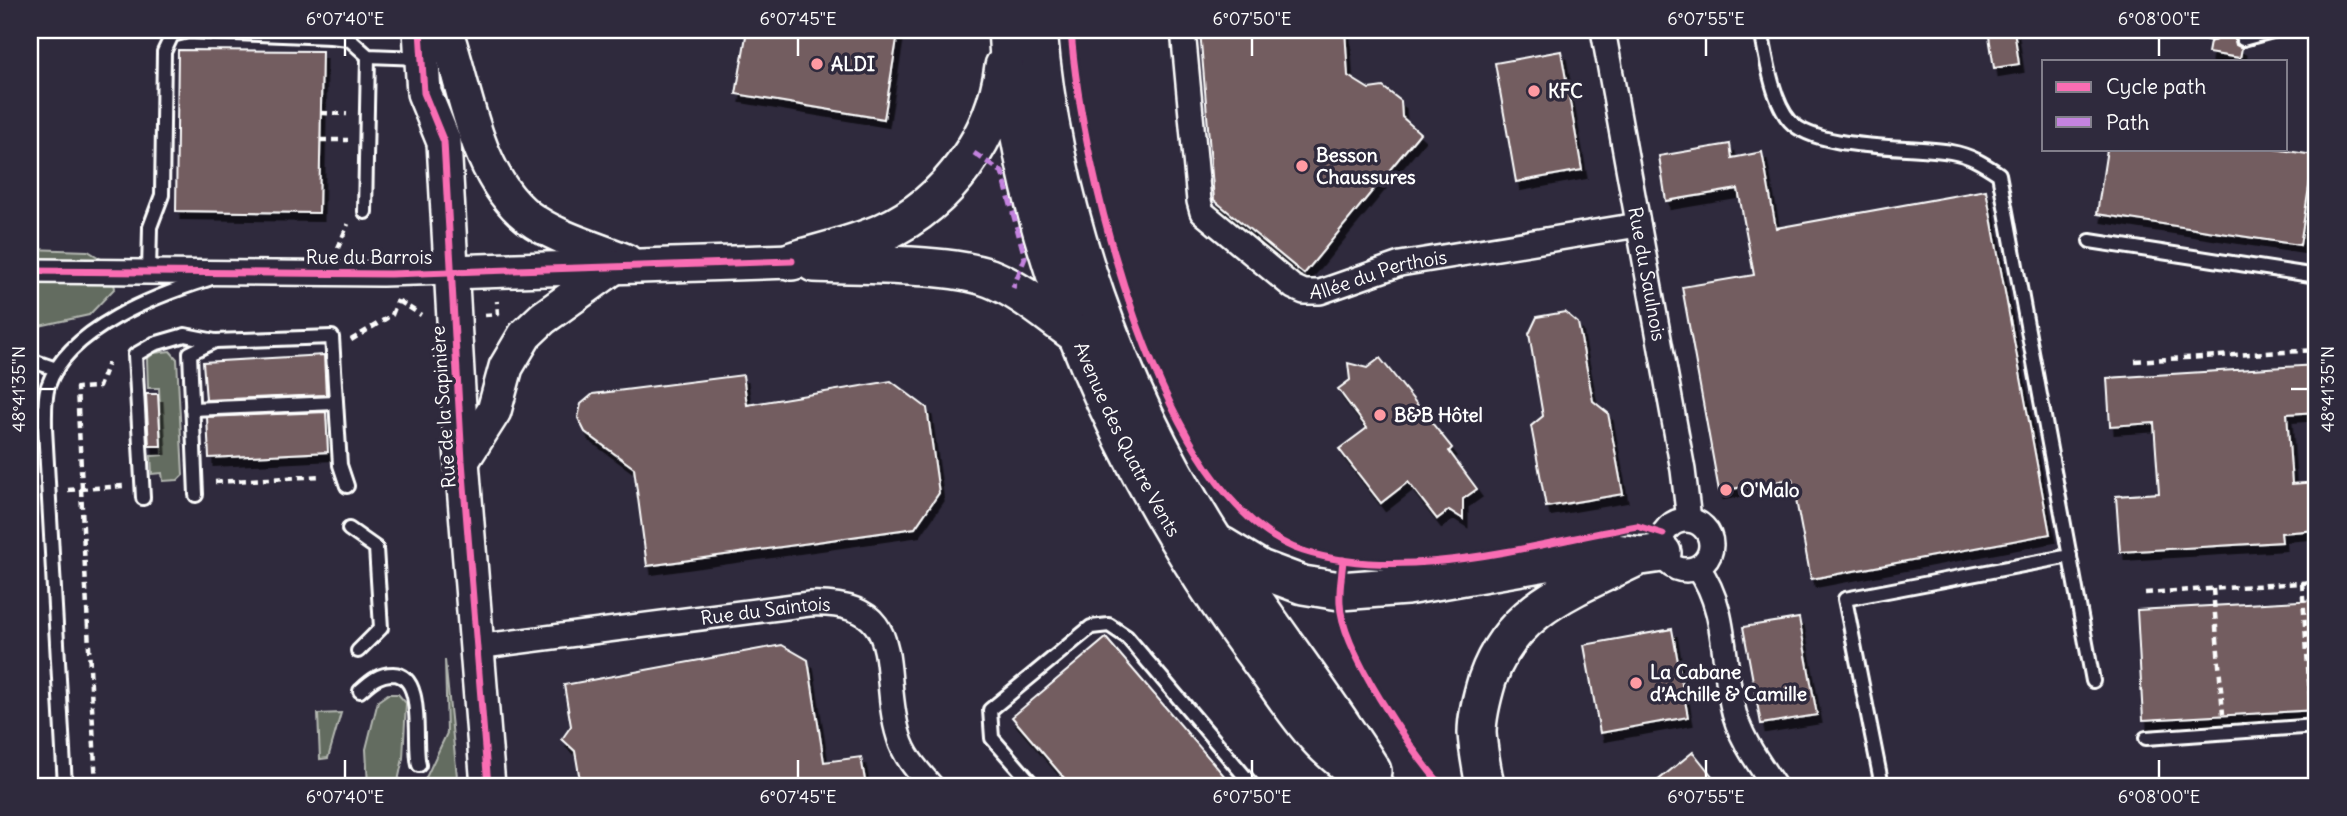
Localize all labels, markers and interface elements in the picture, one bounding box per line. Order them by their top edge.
text: 6°07'40"E [306,7,384,30]
text: 6°07'45"E [759,7,837,30]
text: 6°07'50"E [1212,7,1292,30]
text: 6°07'55"E [1667,7,1745,30]
text: 6°08'00"E [2118,7,2200,30]
place label: ALDI [831,52,875,76]
marker: ALDI [809,56,825,72]
legend [2042,60,2288,150]
text: Cycle path [2106,73,2206,100]
place label: KFC [1548,79,1583,103]
marker: KFC [1526,83,1542,99]
text: Path [2106,109,2149,136]
place label: Besson Chaussures [1316,143,1416,189]
marker: Besson Chaussures [1294,158,1310,174]
street label: Rue du Saulnois [1623,205,1671,343]
street label: Rue du Barrois [306,245,432,269]
street label: Allée du Perthois [1310,245,1449,304]
street label: Rue de la Sapinière [425,325,461,489]
street label: Avenue des Quatre Vents [1069,338,1186,541]
text: 48°41'35"N [7,346,30,432]
text: 48°41'35"N [2316,346,2339,432]
place label: B&B Hôtel [1394,403,1483,427]
marker: B&B Hôtel [1372,407,1388,423]
place label: O'Malo [1740,478,1800,502]
marker: O'Malo [1718,482,1734,498]
street label: Rue du Saintois [699,592,831,630]
place label: La Cabane d’Achille & Camille [1650,660,1807,706]
marker: La Cabane d’Achille & Camille [1628,675,1644,691]
text: 6°07'40"E [306,785,384,808]
text: 6°07'45"E [759,785,837,808]
text: 6°07'50"E [1212,785,1292,808]
text: 6°07'55"E [1667,785,1745,808]
text: 6°08'00"E [2118,785,2200,808]

